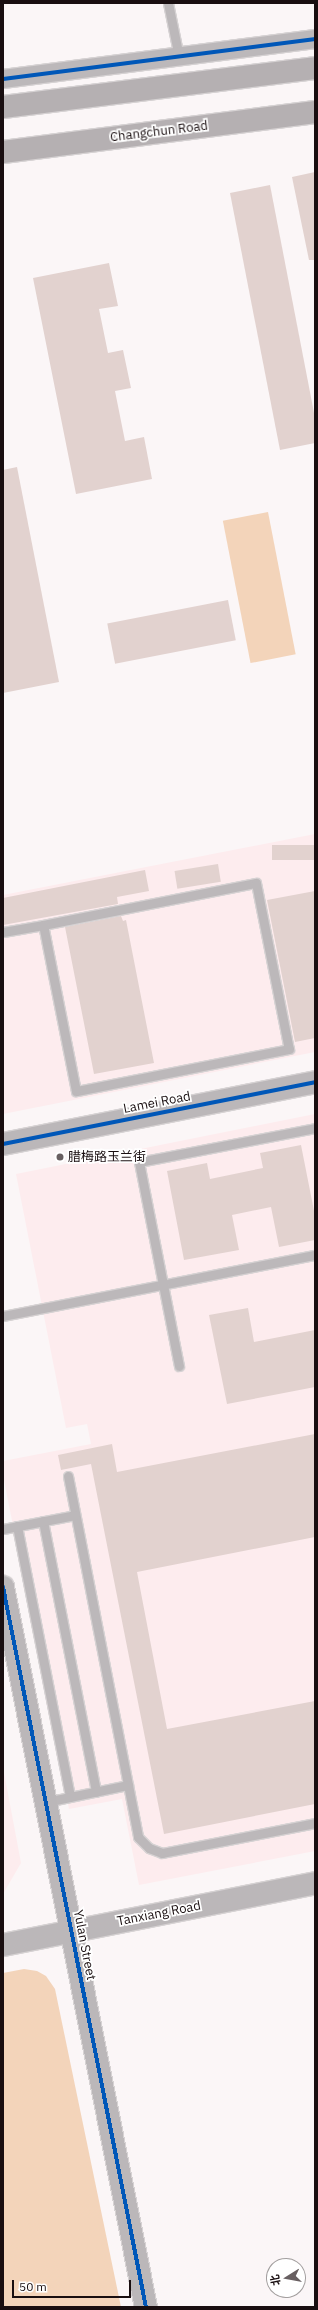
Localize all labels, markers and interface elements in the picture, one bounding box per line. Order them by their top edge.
street label: Changchun Road [109,118,209,146]
street label: Lamei Road [122,1089,192,1117]
place label: 腊梅路玉兰街 [68,1149,146,1165]
marker: 腊梅路玉兰街 [55,1152,65,1162]
street label: Tanxiang Road [116,1898,202,1930]
street label: Yulan Street [70,1909,98,1981]
north arrow [266,2258,306,2298]
scale bar [14,2272,133,2298]
text: 北 [267,2273,283,2287]
text: 50 m [19,2279,47,2294]

